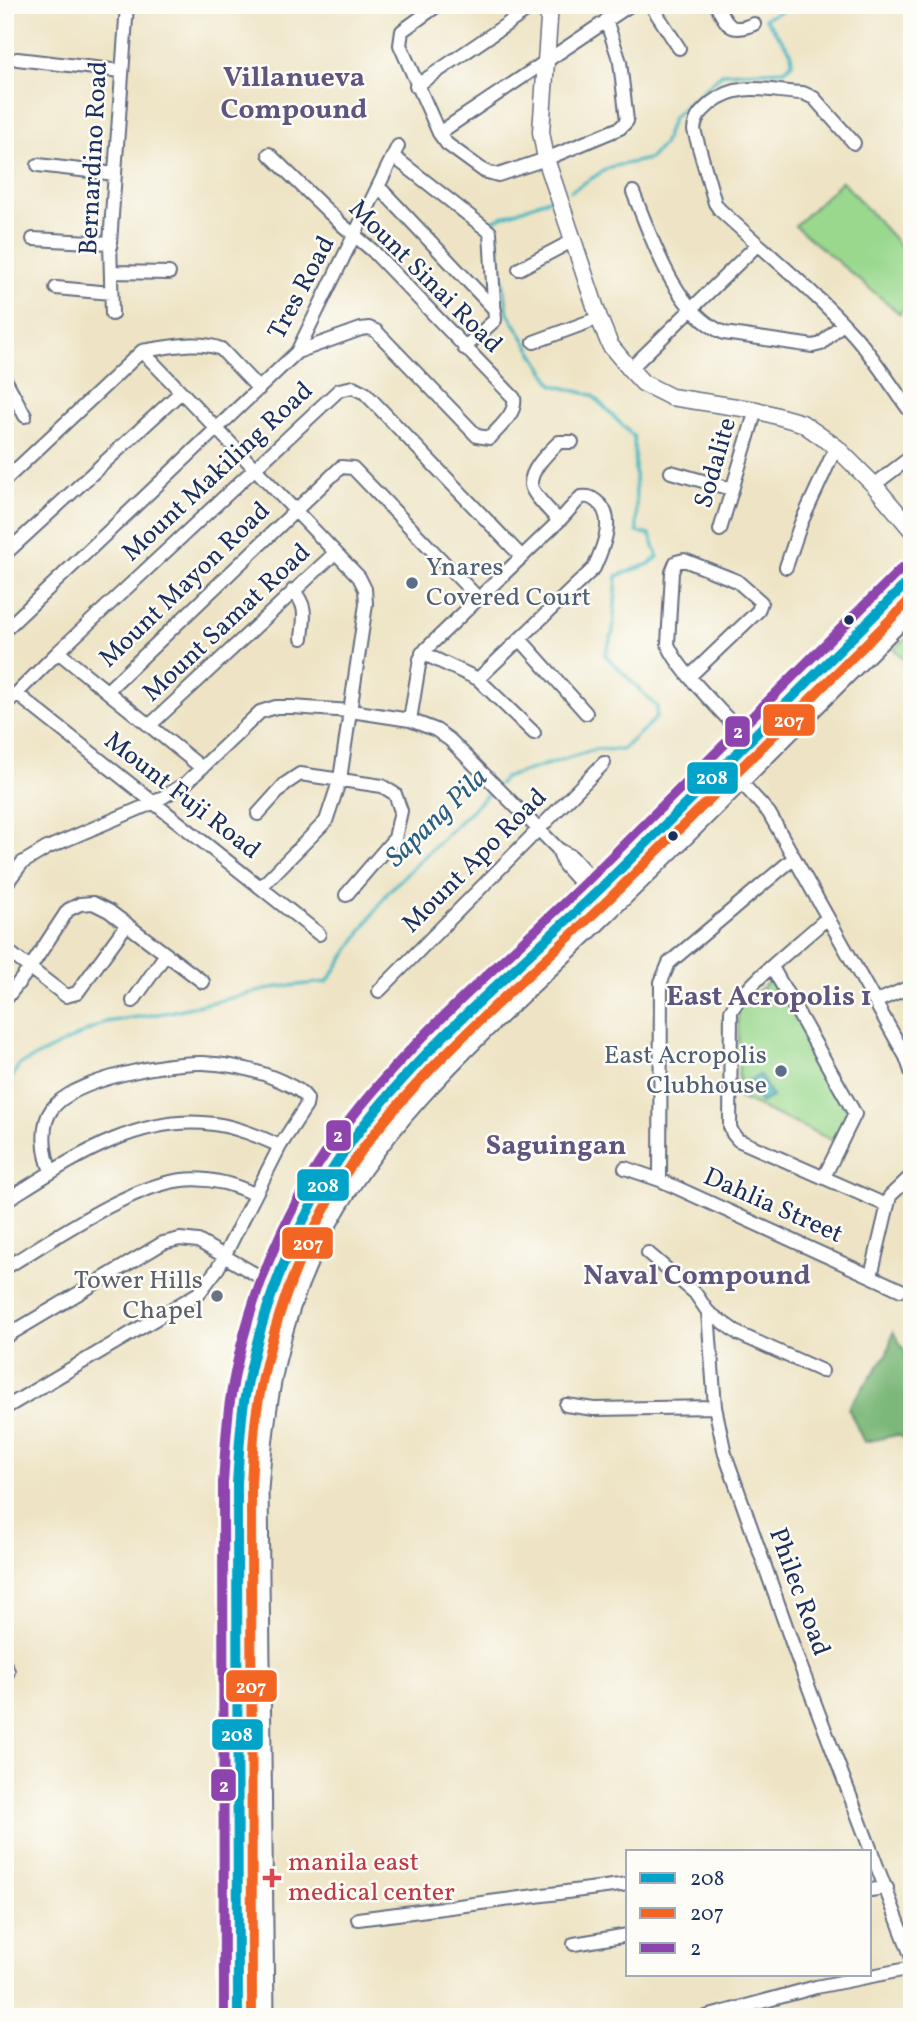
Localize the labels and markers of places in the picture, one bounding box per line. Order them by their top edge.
place label: Ynares Covered Court [426,550,591,616]
marker: Ynares Covered Court [404,575,420,591]
unlabelled marker [842,613,856,627]
unlabelled marker [666,829,680,843]
place label: East Acropolis Clubhouse [604,1038,767,1104]
marker: East Acropolis Clubhouse [773,1063,789,1079]
place label: Tower Hills Chapel [74,1263,203,1329]
marker: Tower Hills Chapel [209,1288,225,1304]
place label: manila east medical center [288,1845,455,1911]
marker: manila east medical center [262,1868,282,1888]

